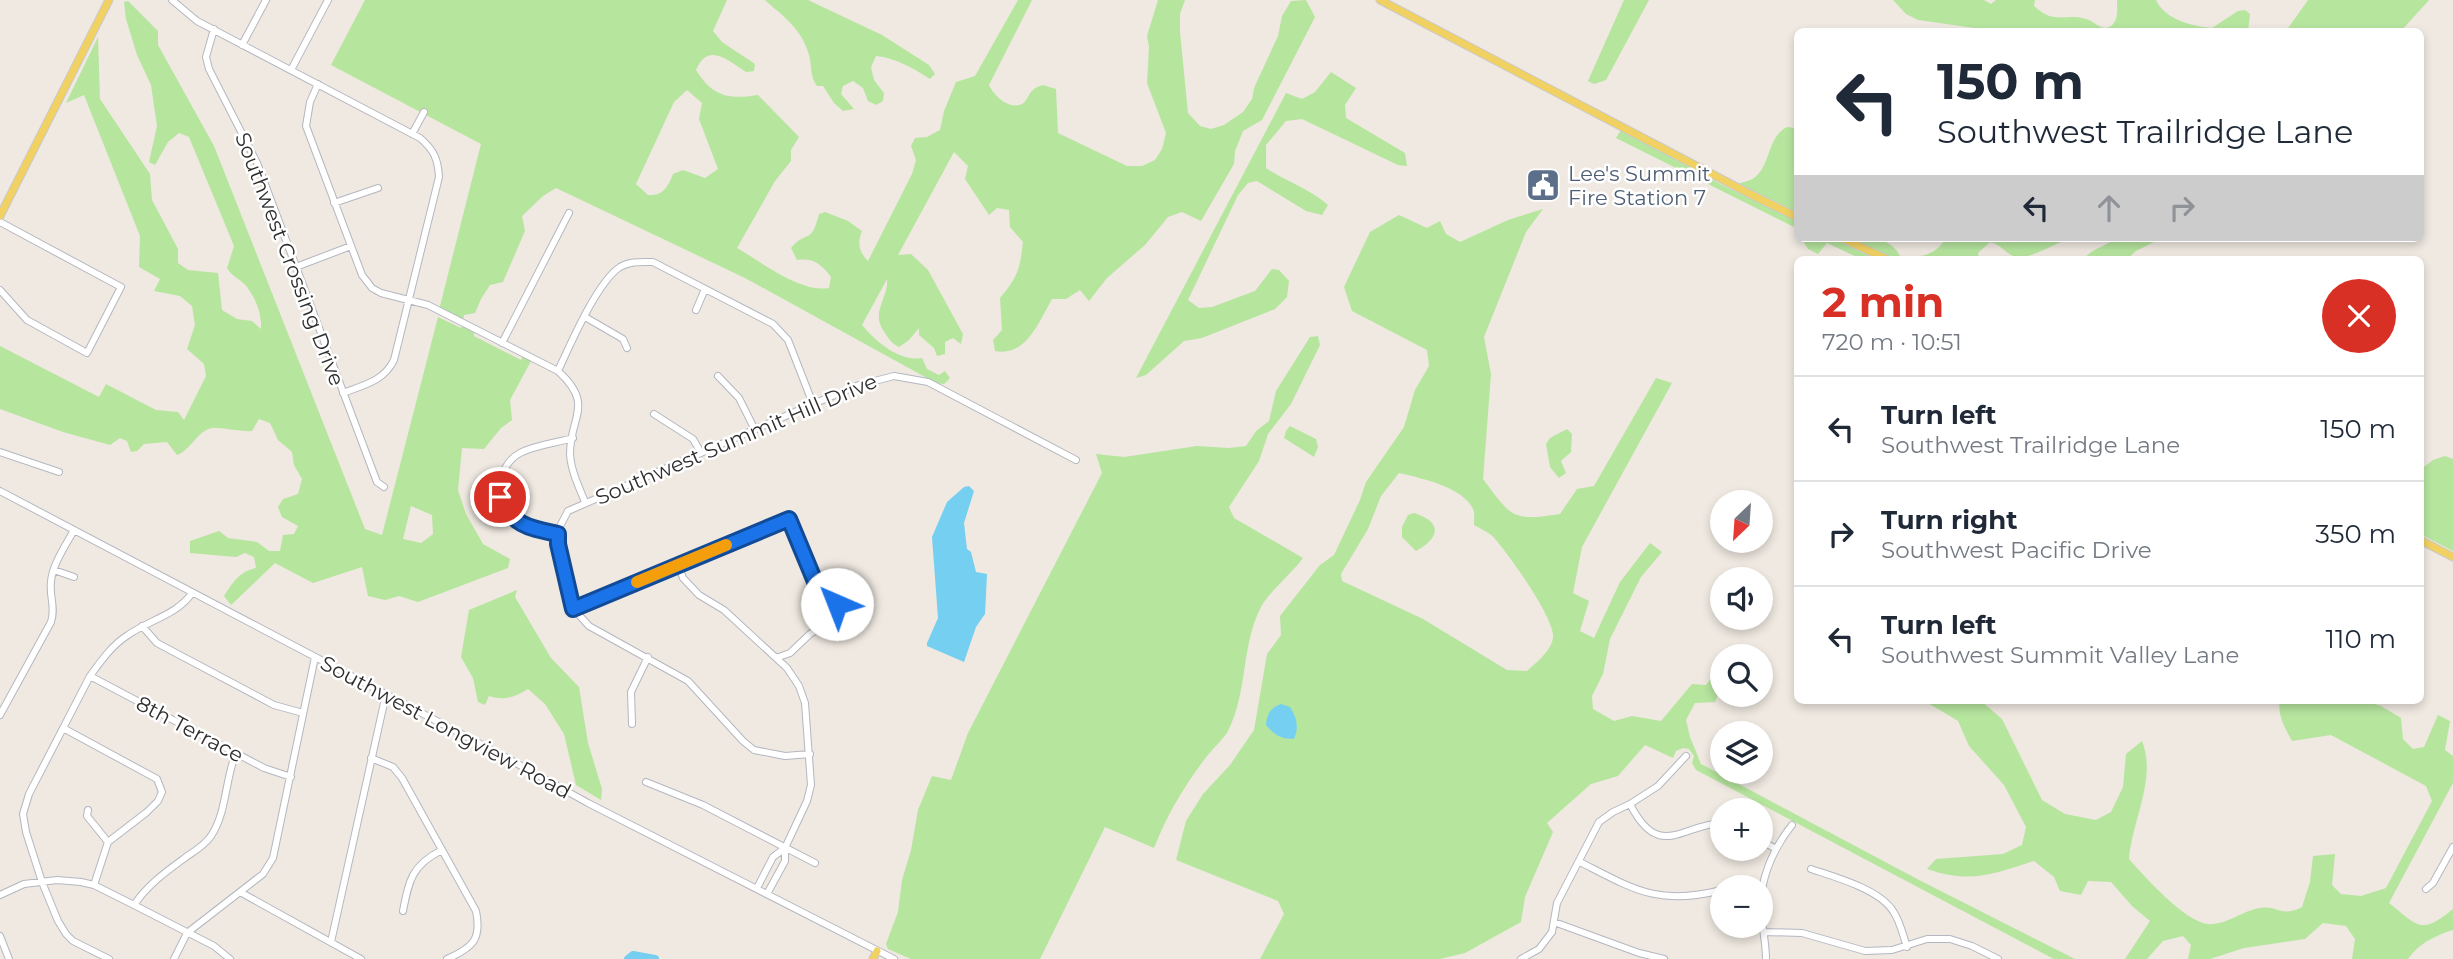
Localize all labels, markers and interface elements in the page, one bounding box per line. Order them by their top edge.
text: 150 m [1937,52,2084,111]
icon: left [1822,56,1913,147]
text: Southwest Trailridge Lane [1937,112,2353,151]
street label: Southwest Crossing Drive [230,129,350,389]
place label: Lee's Summit Fire Station 7 [1568,161,1711,210]
public building icon: Lee's Summit Fire Station 7 [1524,166,1562,204]
icon: left [2017,189,2055,227]
icon: ahead [2090,189,2128,227]
icon: right [2163,189,2201,227]
text: 2 min [1822,276,1944,328]
button: close [2322,279,2396,353]
text: 720 m · 10:51 [1822,328,1962,356]
street label: Southwest Summit Hill Drive [591,368,881,510]
text: Turn left [1881,399,1997,431]
icon: left [1822,410,1860,448]
text: 150 m [2320,413,2396,445]
text: Southwest Trailridge Lane [1881,431,2180,459]
pin [470,467,530,527]
icon: arrive [481,478,519,516]
north arrow [1710,490,1773,553]
map controls [1710,490,1773,938]
text: Turn right [1881,504,2017,536]
icon: right [1822,515,1860,553]
text: 350 m [2315,518,2396,550]
text: Southwest Pacific Drive [1881,536,2152,564]
position arrow [800,567,874,641]
button: sound [1710,567,1773,630]
text: Turn left [1881,609,1997,641]
icon: left [1822,620,1860,658]
text: 110 m [2326,623,2396,655]
text: Southwest Summit Valley Lane [1881,641,2239,669]
button: search [1710,644,1773,707]
street label: Southwest Longview Road [316,650,576,804]
street label: 8th Terrace [132,690,248,768]
button: layers [1710,721,1773,784]
button: + [1710,798,1773,861]
button: − [1710,875,1773,938]

